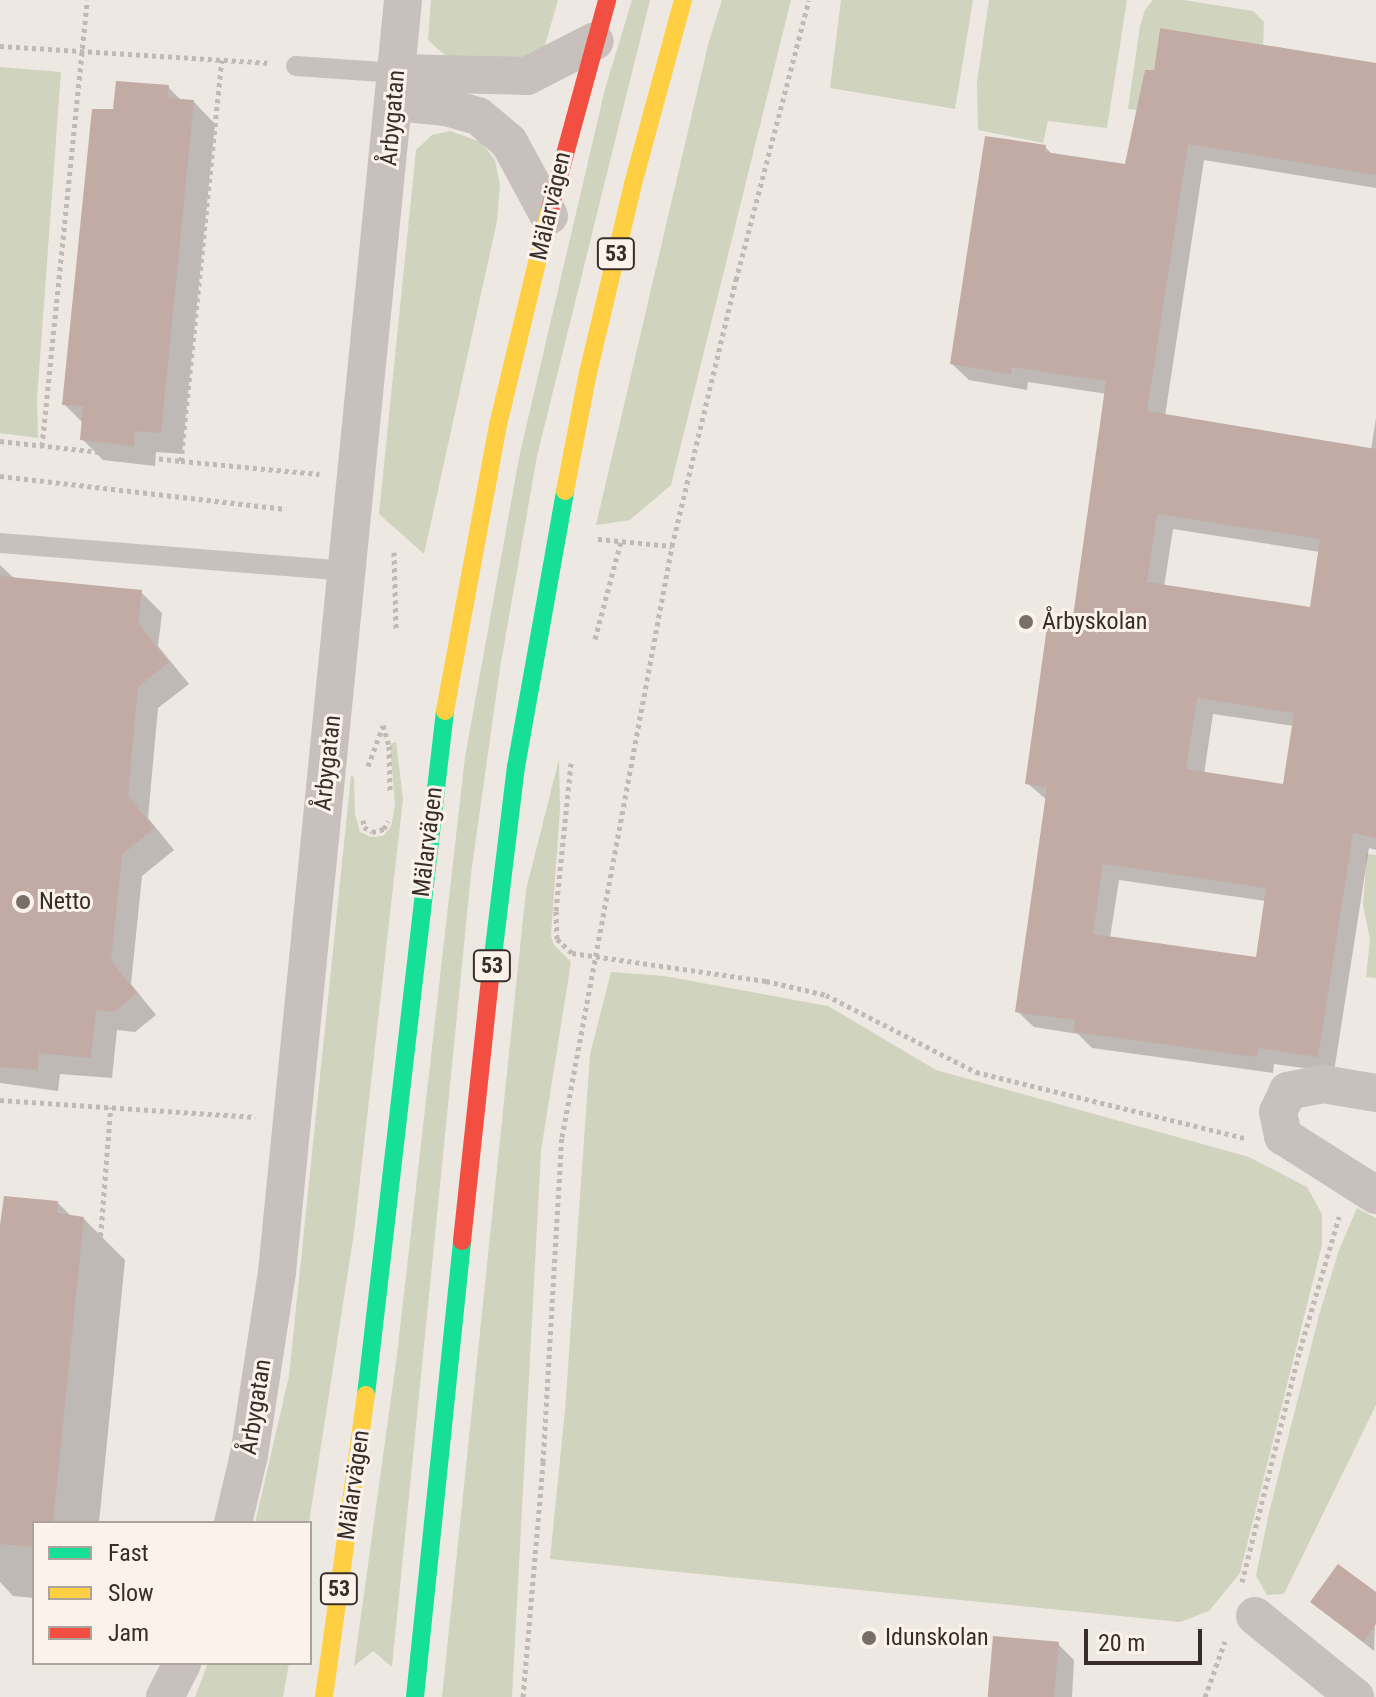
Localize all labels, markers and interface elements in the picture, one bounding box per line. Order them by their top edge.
street label: Årbygatan [374,69,412,167]
street label: Mälarvägen [525,149,577,263]
road number: 53 [596,236,636,272]
place label: Årbyskolan [1042,608,1147,636]
marker: Årbyskolan [1017,613,1035,631]
street label: Årbygatan [309,714,347,812]
street label: Mälarvägen [407,785,449,899]
place label: Netto [39,888,91,916]
marker: Netto [14,893,32,911]
road number: 53 [472,948,512,984]
street label: Årbygatan [234,1357,278,1457]
street label: Mälarvägen [332,1428,376,1542]
legend [32,1521,312,1665]
text: Fast [108,1539,149,1567]
road number: 53 [319,1571,359,1607]
text: Slow [108,1579,154,1607]
scale bar [1088,1613,1206,1663]
text: Jam [108,1619,149,1647]
place label: Idunskolan [885,1624,989,1652]
marker: Idunskolan [860,1629,878,1647]
text: 20 m [1098,1629,1145,1657]

